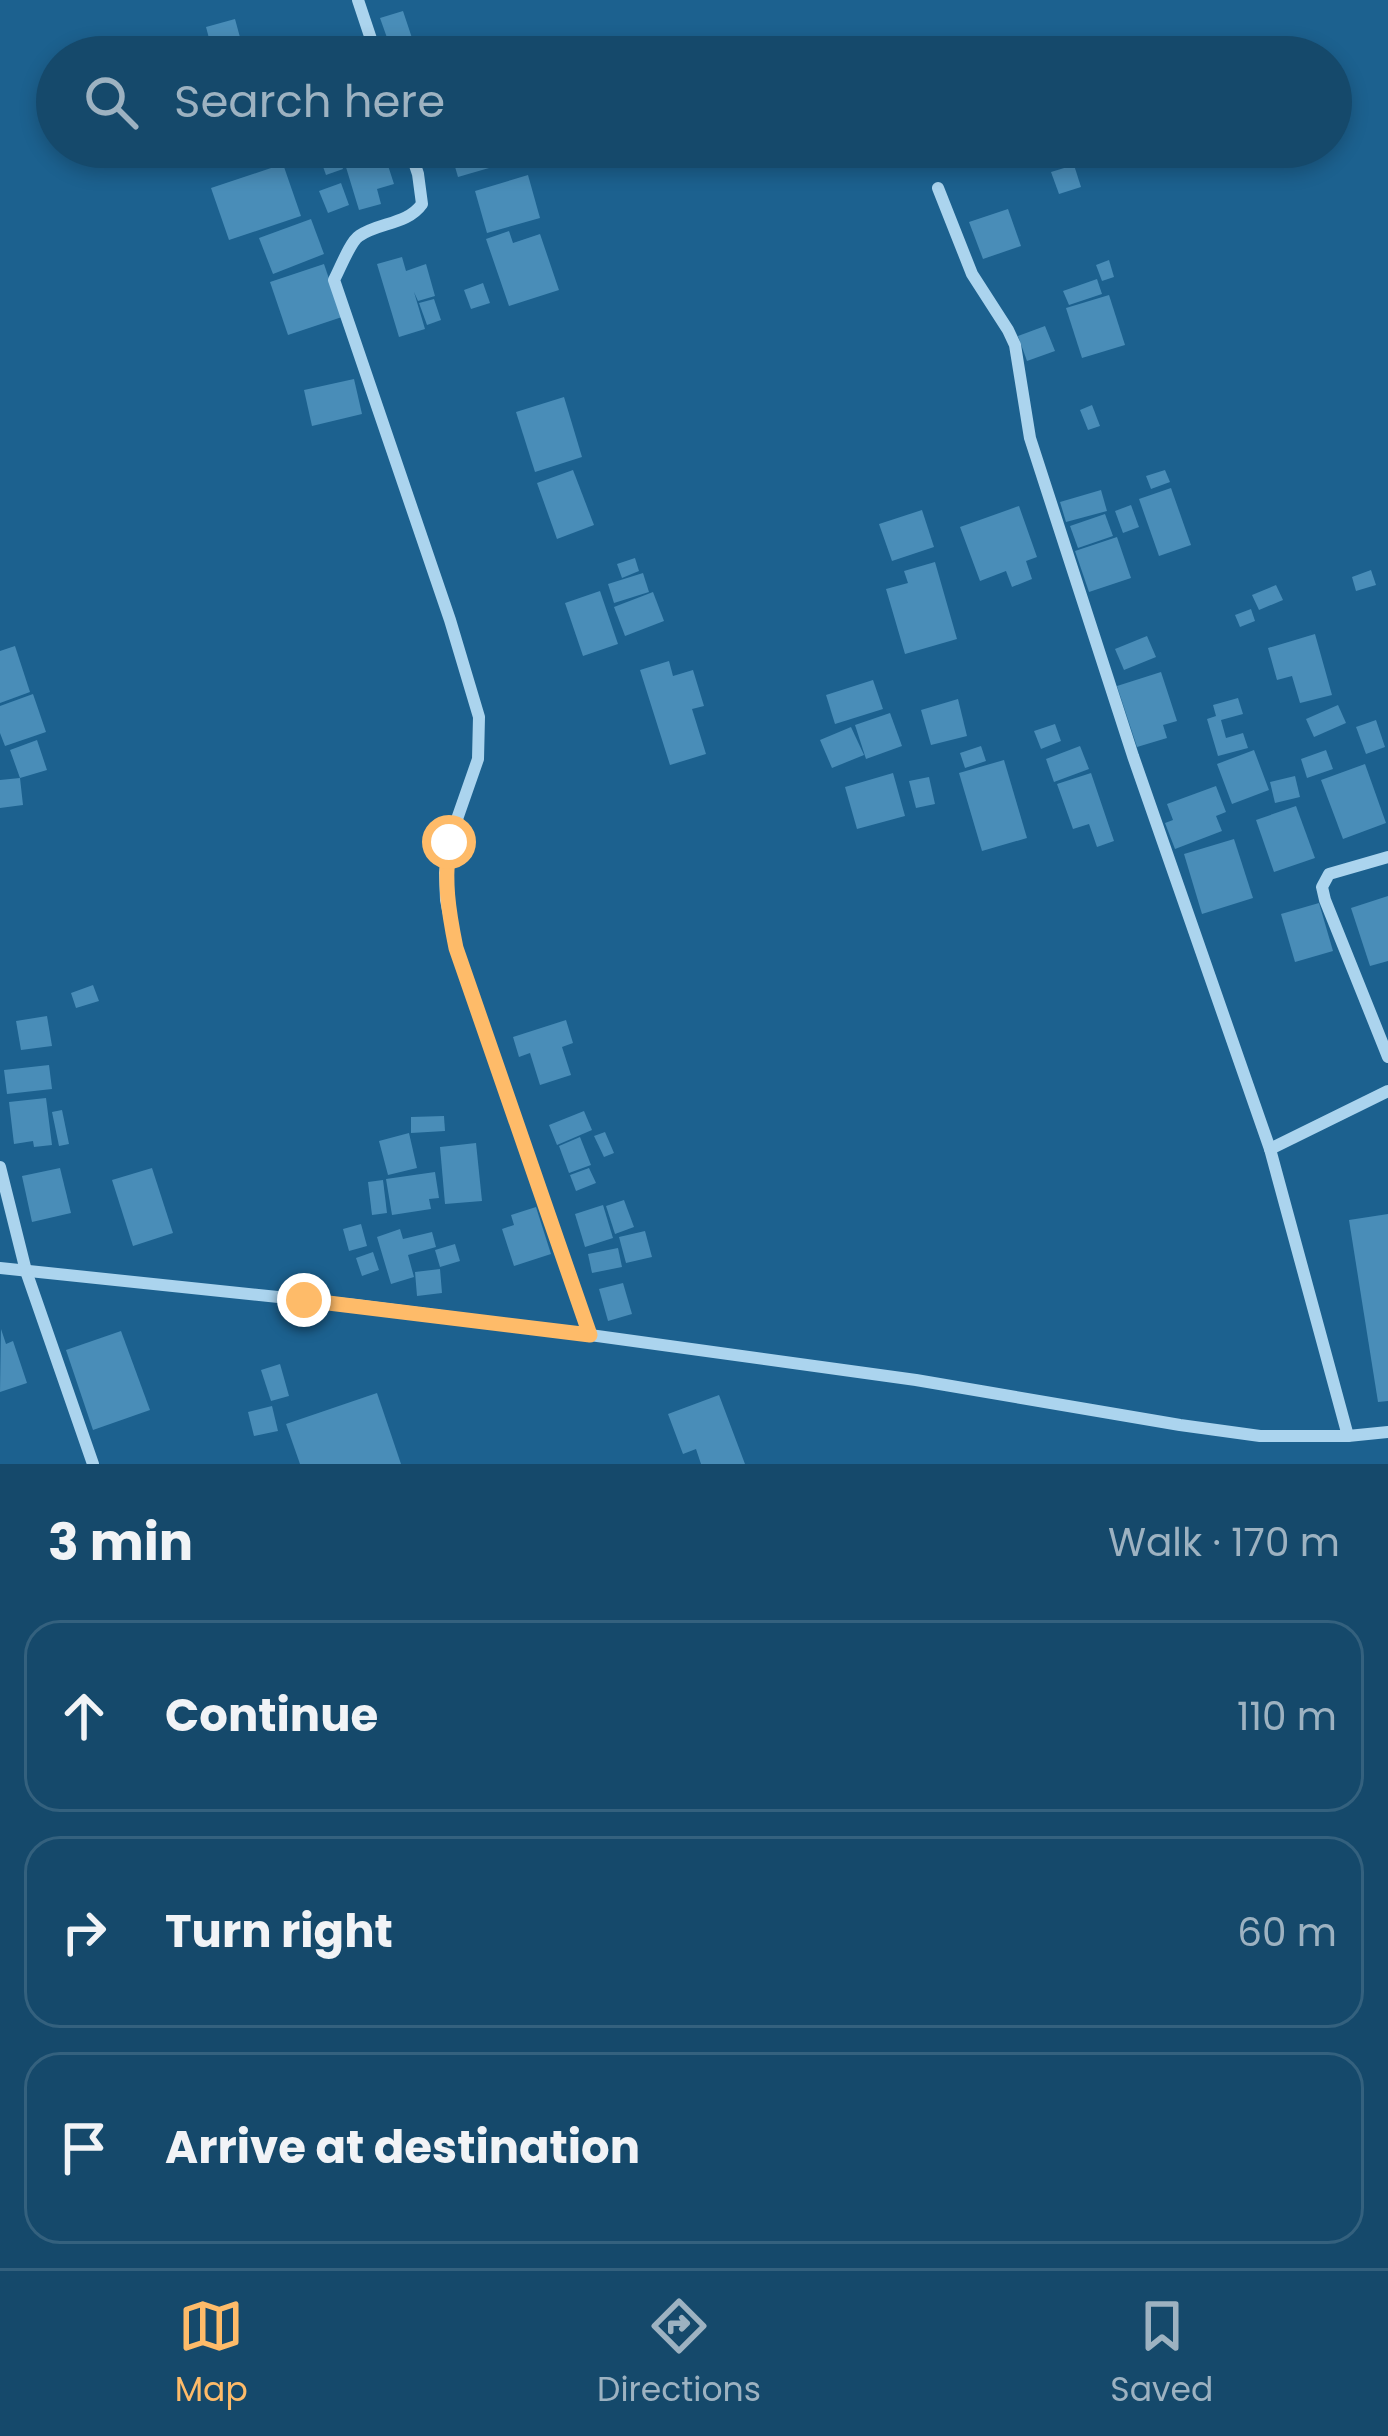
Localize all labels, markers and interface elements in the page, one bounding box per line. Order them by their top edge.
search box [36,36,1352,168]
icon: search [78,69,144,135]
text: Search here [174,70,445,133]
route start [422,815,476,869]
route end [277,1273,331,1327]
text: 3 min [48,1506,193,1578]
text: Walk · 170 m [1108,1515,1340,1570]
icon: ahead [51,1683,117,1749]
text: Continue [165,1684,378,1747]
text: 110 m [1237,1689,1337,1744]
icon: right [51,1899,117,1965]
text: Turn right [165,1900,393,1963]
text: 60 m [1237,1905,1337,1960]
icon: arrive [51,2115,117,2181]
text: Arrive at destination [165,2116,640,2179]
tab: Map [175,2293,248,2415]
tab: Directions [597,2293,761,2415]
tab: Saved [1110,2293,1213,2415]

